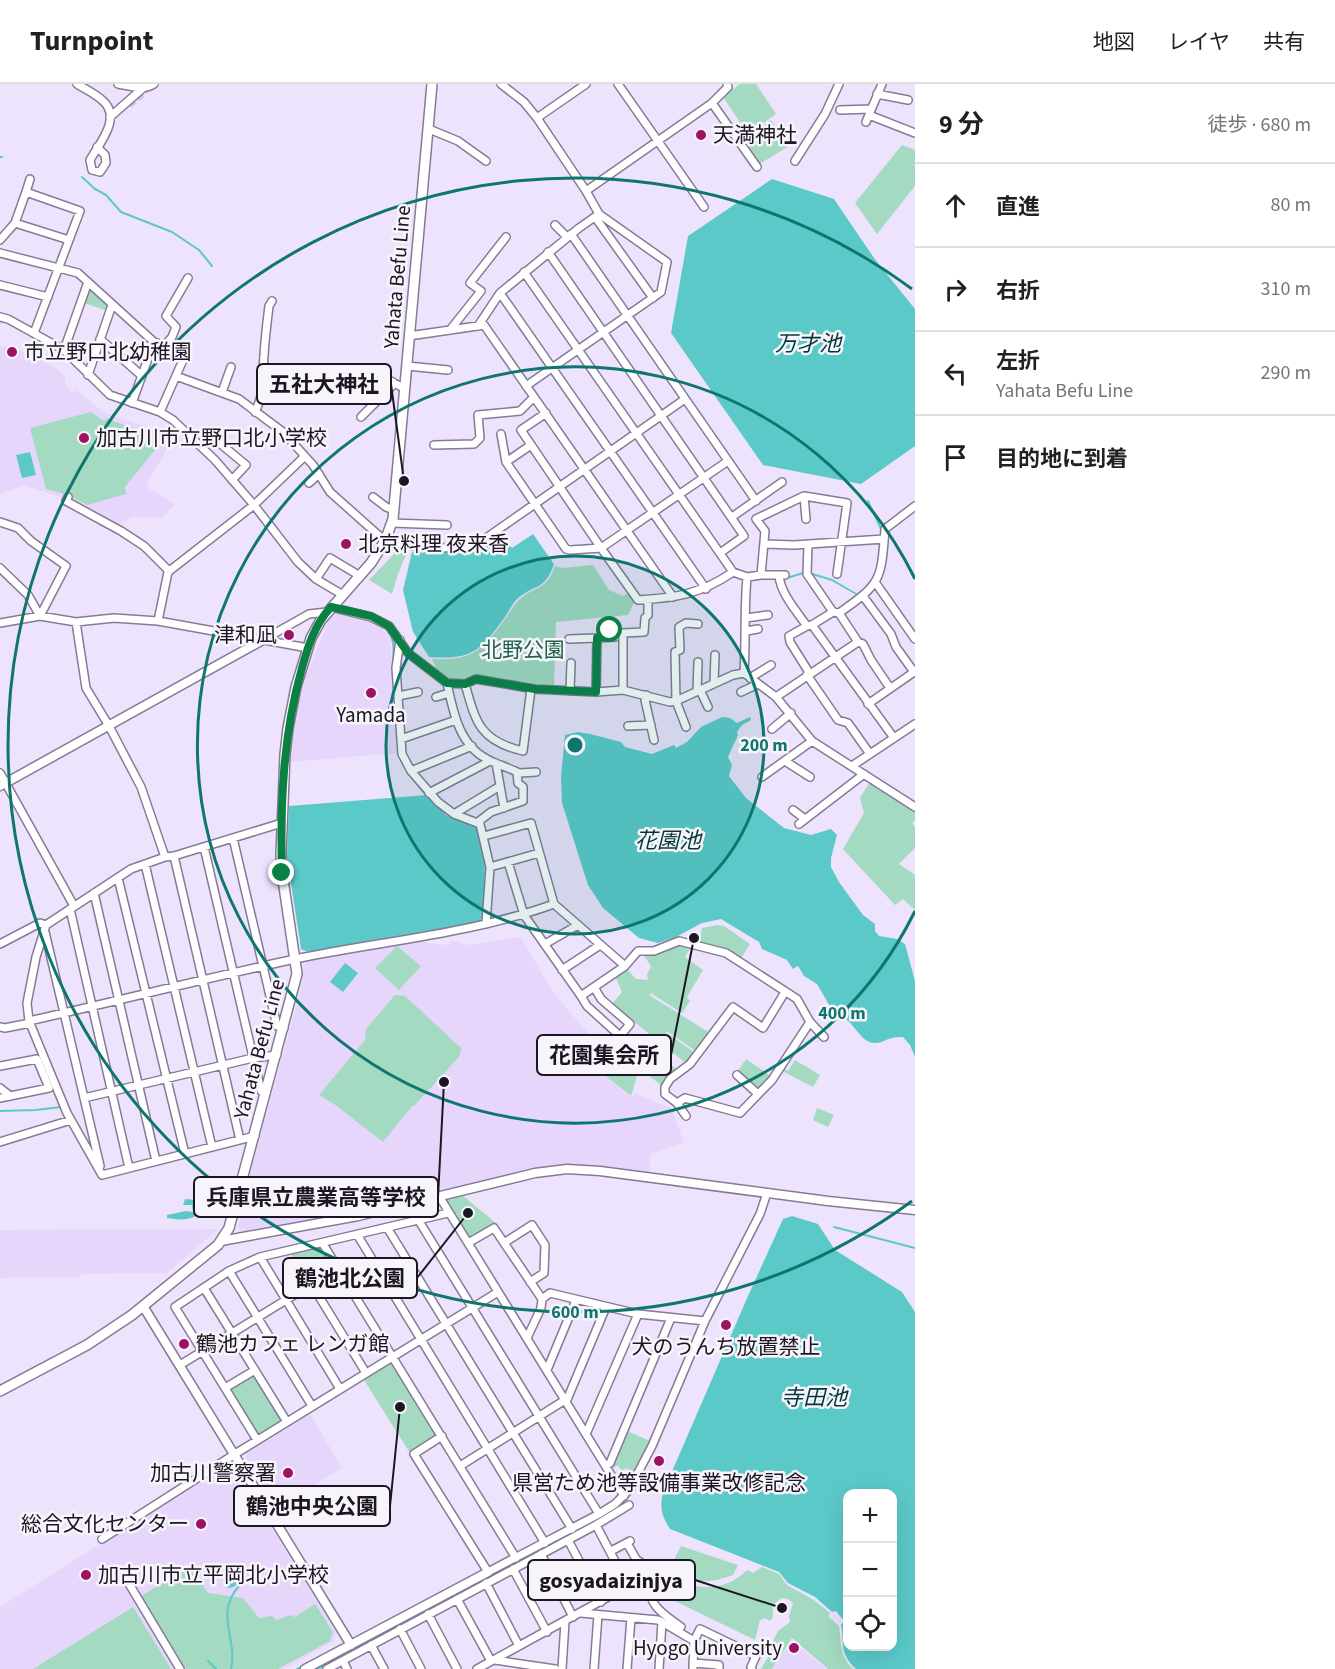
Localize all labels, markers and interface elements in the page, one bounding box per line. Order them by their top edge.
text: Turnpoint [30,21,154,61]
text: 地図 [1093,27,1135,57]
text: レイヤ [1168,27,1230,57]
text: 共有 [1263,27,1305,57]
text: 9 分 [939,106,984,143]
text: 徒歩 · 680 m [1208,111,1311,139]
place label: 天満神社 [713,120,797,150]
marker: 天満神社 [694,128,708,142]
icon: ahead [939,189,972,222]
text: 直進 [996,191,1040,223]
text: 80 m [1271,191,1311,219]
street label: Yahata Befu Line [376,204,418,351]
icon: right [939,273,972,306]
text: 右折 [996,275,1040,307]
text: 310 m [1261,275,1311,303]
water label: 万才池 [775,328,843,360]
place label: 市立野口北幼稚園 [24,337,192,367]
marker: 市立野口北幼稚園 [5,345,19,359]
text: 左折 [996,345,1040,377]
icon: left [939,357,972,390]
text: 290 m [1261,359,1311,387]
callout: 五社大神社 [257,364,391,404]
text: 五社大神社 [269,369,379,401]
text: Yahata Befu Line [996,377,1133,405]
place label: 加古川市立野口北小学校 [96,423,327,453]
marker: 加古川市立野口北小学校 [77,431,91,445]
icon: arrive [939,441,972,474]
text: 目的地に到着 [996,443,1128,475]
place label: 北京料理 夜来香 [358,529,509,559]
marker: 北京料理 夜来香 [339,537,353,551]
route start [596,616,622,642]
place label: 津和凪 [214,620,277,650]
marker: 津和凪 [282,628,296,642]
park label: 北野公園 [481,635,565,665]
marker: Yamada [364,686,378,700]
place label: Yamada [335,700,406,730]
text: 200 m [740,733,788,758]
centre of rings [565,735,585,755]
water label: 花園池 [635,825,703,857]
route end [268,859,294,885]
street label: Yahata Befu Line [226,976,292,1123]
text: 400 m [818,1001,866,1026]
callout: 花園集会所 [537,1035,671,1075]
text: 花園集会所 [549,1040,659,1072]
callout: 兵庫県立農業高等学校 [194,1177,438,1217]
text: 兵庫県立農業高等学校 [206,1182,426,1214]
callout: 鶴池北公園 [283,1258,417,1298]
text: 鶴池北公園 [295,1263,405,1295]
text: 600 m [551,1300,599,1325]
marker: 犬のうんち放置禁止 [719,1318,733,1332]
place label: 鶴池カフェ レンガ館 [196,1329,389,1359]
place label: 犬のうんち放置禁止 [632,1332,821,1362]
marker: 鶴池カフェ レンガ館 [177,1337,191,1351]
water label: 寺田池 [781,1382,849,1414]
marker: 県営ため池等設備事業改修記念 [652,1454,666,1468]
place label: 加古川警察署 [150,1458,276,1488]
marker: 加古川警察署 [281,1466,295,1480]
place label: 県営ため池等設備事業改修記念 [512,1468,806,1498]
callout: 鶴池中央公園 [234,1486,390,1526]
map controls [843,1489,897,1651]
button: + [843,1489,897,1543]
text: 鶴池中央公園 [246,1491,378,1523]
place label: 総合文化センター [21,1509,189,1539]
marker: 総合文化センター [194,1517,208,1531]
button: − [843,1543,897,1597]
place label: 加古川市立平岡北小学校 [98,1560,329,1590]
callout: gosyadaizinjya [528,1560,695,1600]
text: gosyadaizinjya [539,1565,683,1597]
marker: 加古川市立平岡北小学校 [79,1568,93,1582]
button: locate [843,1597,897,1651]
place label: Hyogo University [633,1633,782,1663]
marker: Hyogo University [787,1641,801,1655]

